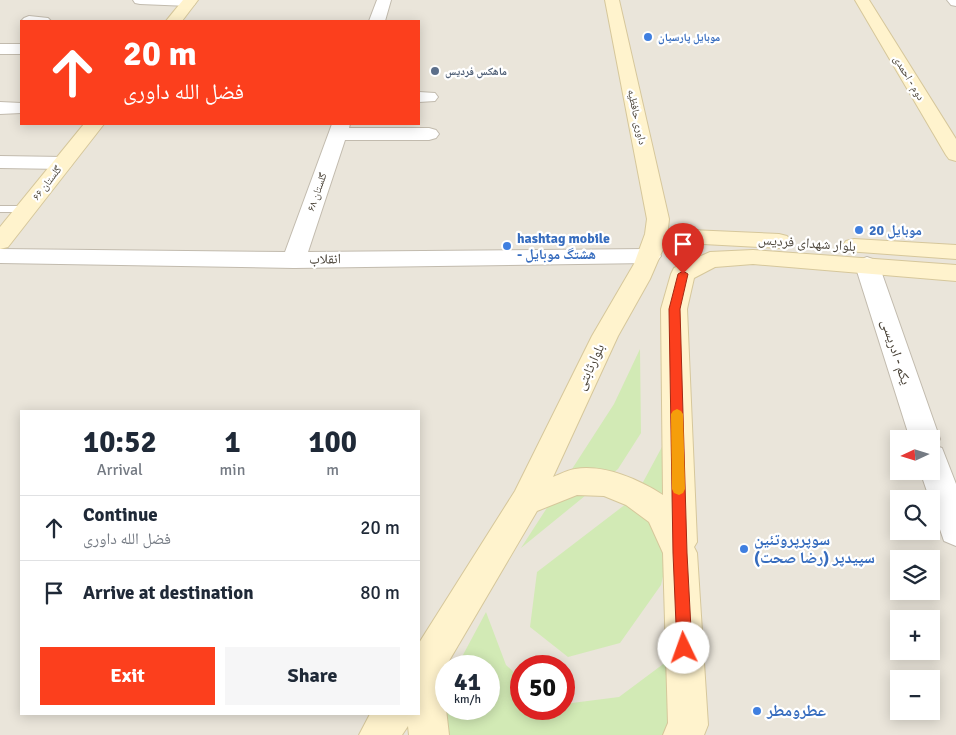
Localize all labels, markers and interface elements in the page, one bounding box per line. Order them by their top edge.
marker: موبایل پارسیان [642,31,654,43]
place label: موبایل پارسیان [658,31,720,45]
text: 20 m [123,32,197,75]
icon: ahead [40,40,105,105]
street label: دوم - احمدی [891,53,928,103]
marker: ماهکس فردیس [429,65,441,77]
place label: ماهکس فردیس [445,65,507,79]
text: فضل الله داوری [123,78,244,105]
street label: داوری حافظیه [625,88,649,146]
street label: گلستان ۶۶ [30,163,65,203]
street label: گلستان ۶۸ [304,171,330,213]
place label: موبایل 20 [869,222,922,239]
pin [662,223,704,274]
marker: موبایل 20 [853,224,865,236]
place label: hashtag mobile - هشتگ موبایل [517,230,610,263]
icon: arrive [669,230,697,258]
street label: بلوار شهدای فردیس [757,231,857,255]
marker: hashtag mobile - هشتگ موبایل [501,240,513,252]
street label: انقلاب [309,250,341,268]
street label: یکم - ادریسی [876,317,915,387]
street label: بلوارثابتی [572,341,608,393]
text: 10:52 [83,424,157,461]
text: 1 [224,424,241,461]
text: 100 [308,424,357,461]
north arrow [890,430,940,480]
map controls [890,430,940,720]
text: Arrival [97,460,143,480]
text: min [220,460,245,480]
text: m [326,460,339,480]
button: search [890,490,940,540]
text: Continue [83,503,158,527]
icon: ahead [40,514,68,542]
text: 20 m [360,516,400,540]
text: فضل الله داوری [83,529,171,549]
place label: سوپرپروتئین سپیدپر (رضا صحت) [754,530,875,568]
marker: سوپرپروتئین سپیدپر (رضا صحت) [738,543,750,555]
button: layers [890,550,940,600]
icon: arrive [40,579,68,607]
text: Arrive at destination [83,581,254,605]
text: 80 m [360,581,400,605]
button: + [890,610,940,660]
position arrow [657,621,709,673]
button: Exit [40,647,215,705]
button: Share [225,647,400,705]
speed limit sign: 50 [510,655,575,720]
text: 41 [454,666,481,697]
button: − [890,670,940,720]
text: km/h [454,692,481,707]
place label: عطرومطر [766,701,826,721]
marker: عطرومطر [751,705,763,717]

